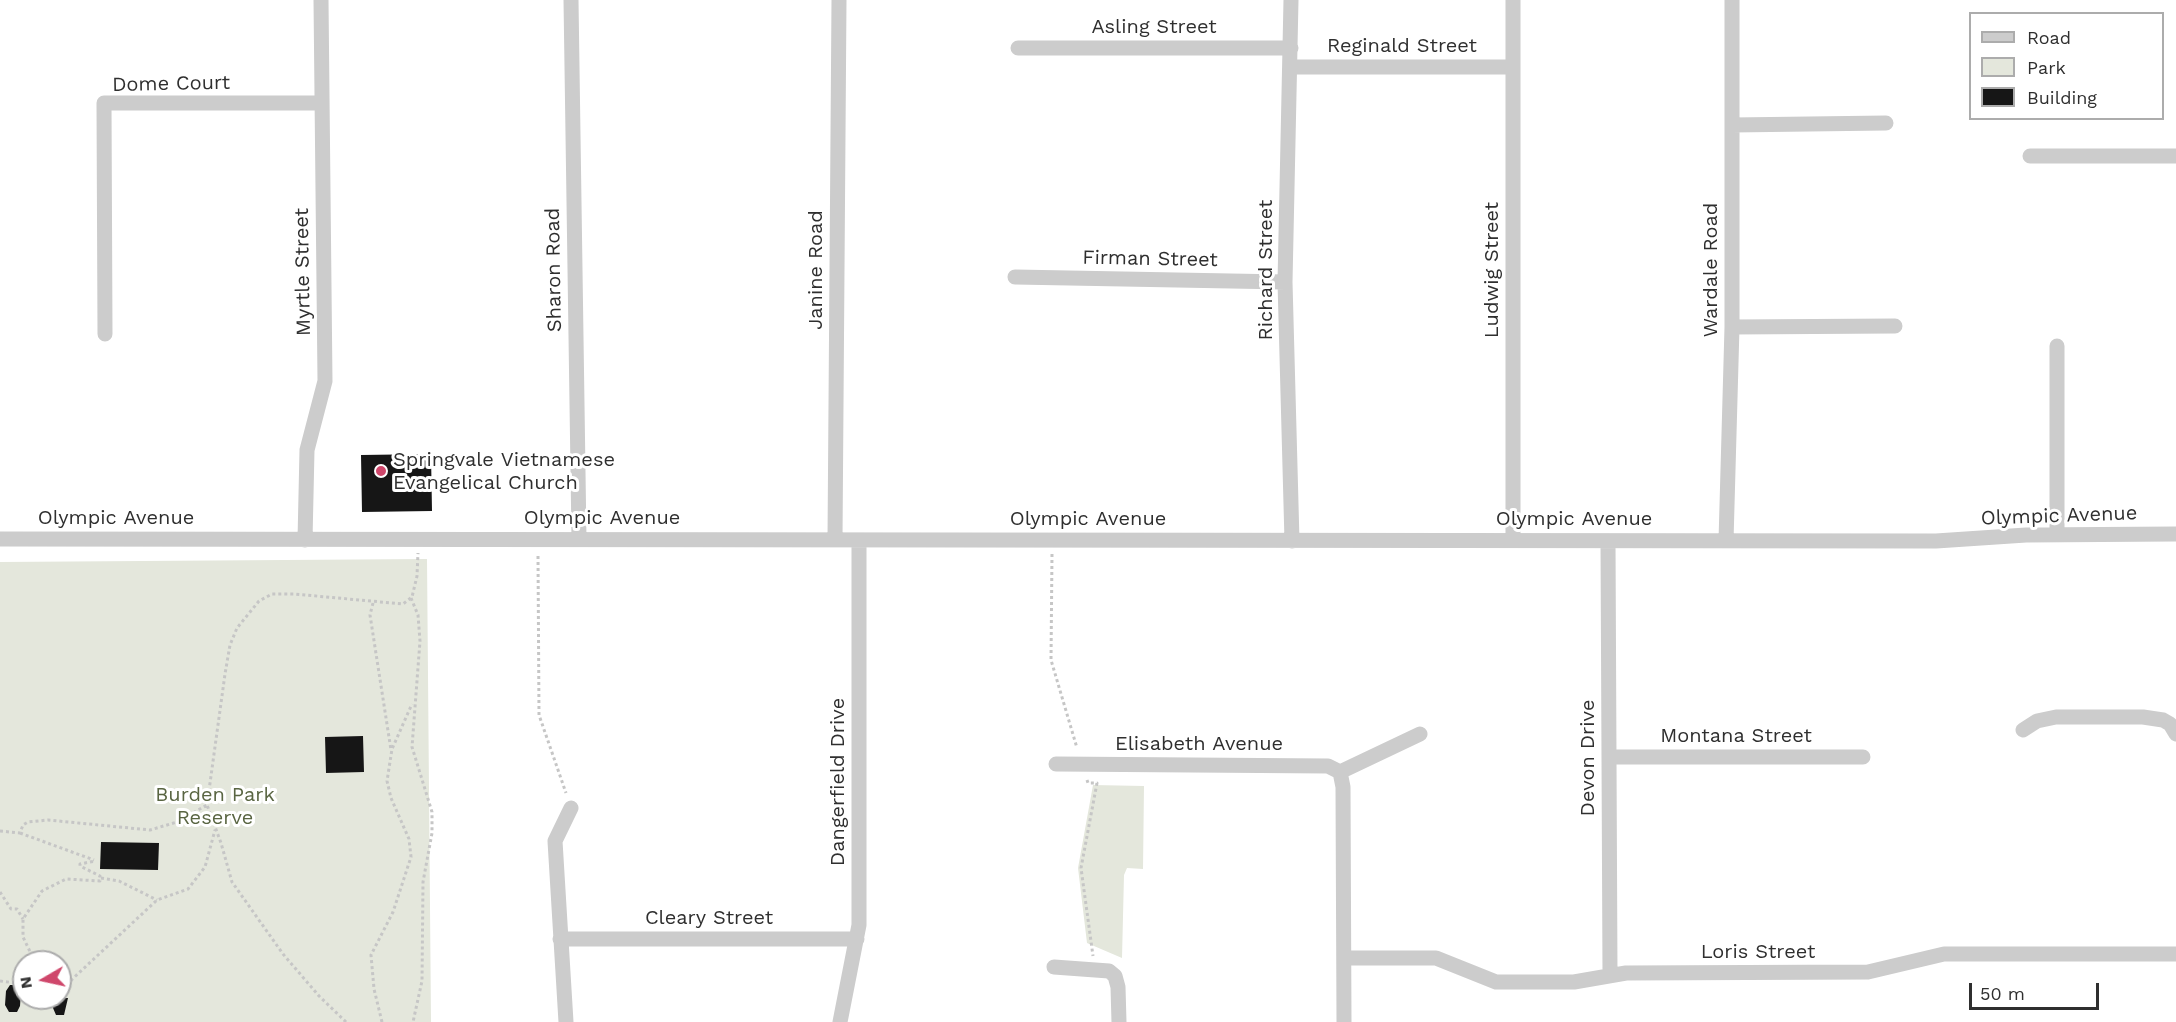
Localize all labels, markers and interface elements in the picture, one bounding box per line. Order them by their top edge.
legend [1969,12,2164,120]
street label: Asling Street [1091,15,1217,39]
text: Road [2027,27,2071,48]
street label: Reginald Street [1327,34,1477,58]
text: Park [2027,57,2066,78]
street label: Dome Court [112,71,230,97]
text: Building [2027,87,2097,108]
street label: Richard Street [1254,200,1278,340]
street label: Ludwig Street [1480,202,1504,338]
street label: Wardale Road [1699,203,1723,337]
street label: Myrtle Street [290,208,316,336]
street label: Sharon Road [541,208,567,332]
street label: Janine Road [804,210,828,330]
street label: Firman Street [1082,246,1218,272]
place label: Springvale Vietnamese Evangelical Church [393,448,615,495]
marker: Springvale Vietnamese Evangelical Church [374,464,388,478]
street label: Olympic Avenue [1980,501,2138,531]
street label: Olympic Avenue [38,506,194,530]
street label: Olympic Avenue [524,506,680,530]
street label: Olympic Avenue [1010,507,1166,531]
street label: Olympic Avenue [1496,507,1652,531]
street label: Dangerfield Drive [826,698,850,866]
street label: Devon Drive [1576,699,1600,817]
street label: Montana Street [1660,724,1812,748]
street label: Elisabeth Avenue [1115,732,1283,756]
park label: Burden Park Reserve [155,783,275,830]
street label: Cleary Street [645,906,773,930]
street label: Loris Street [1701,940,1815,964]
north arrow [12,950,72,1010]
scale bar [1972,971,2102,1009]
text: N [15,975,36,990]
text: 50 m [1980,983,2025,1004]

